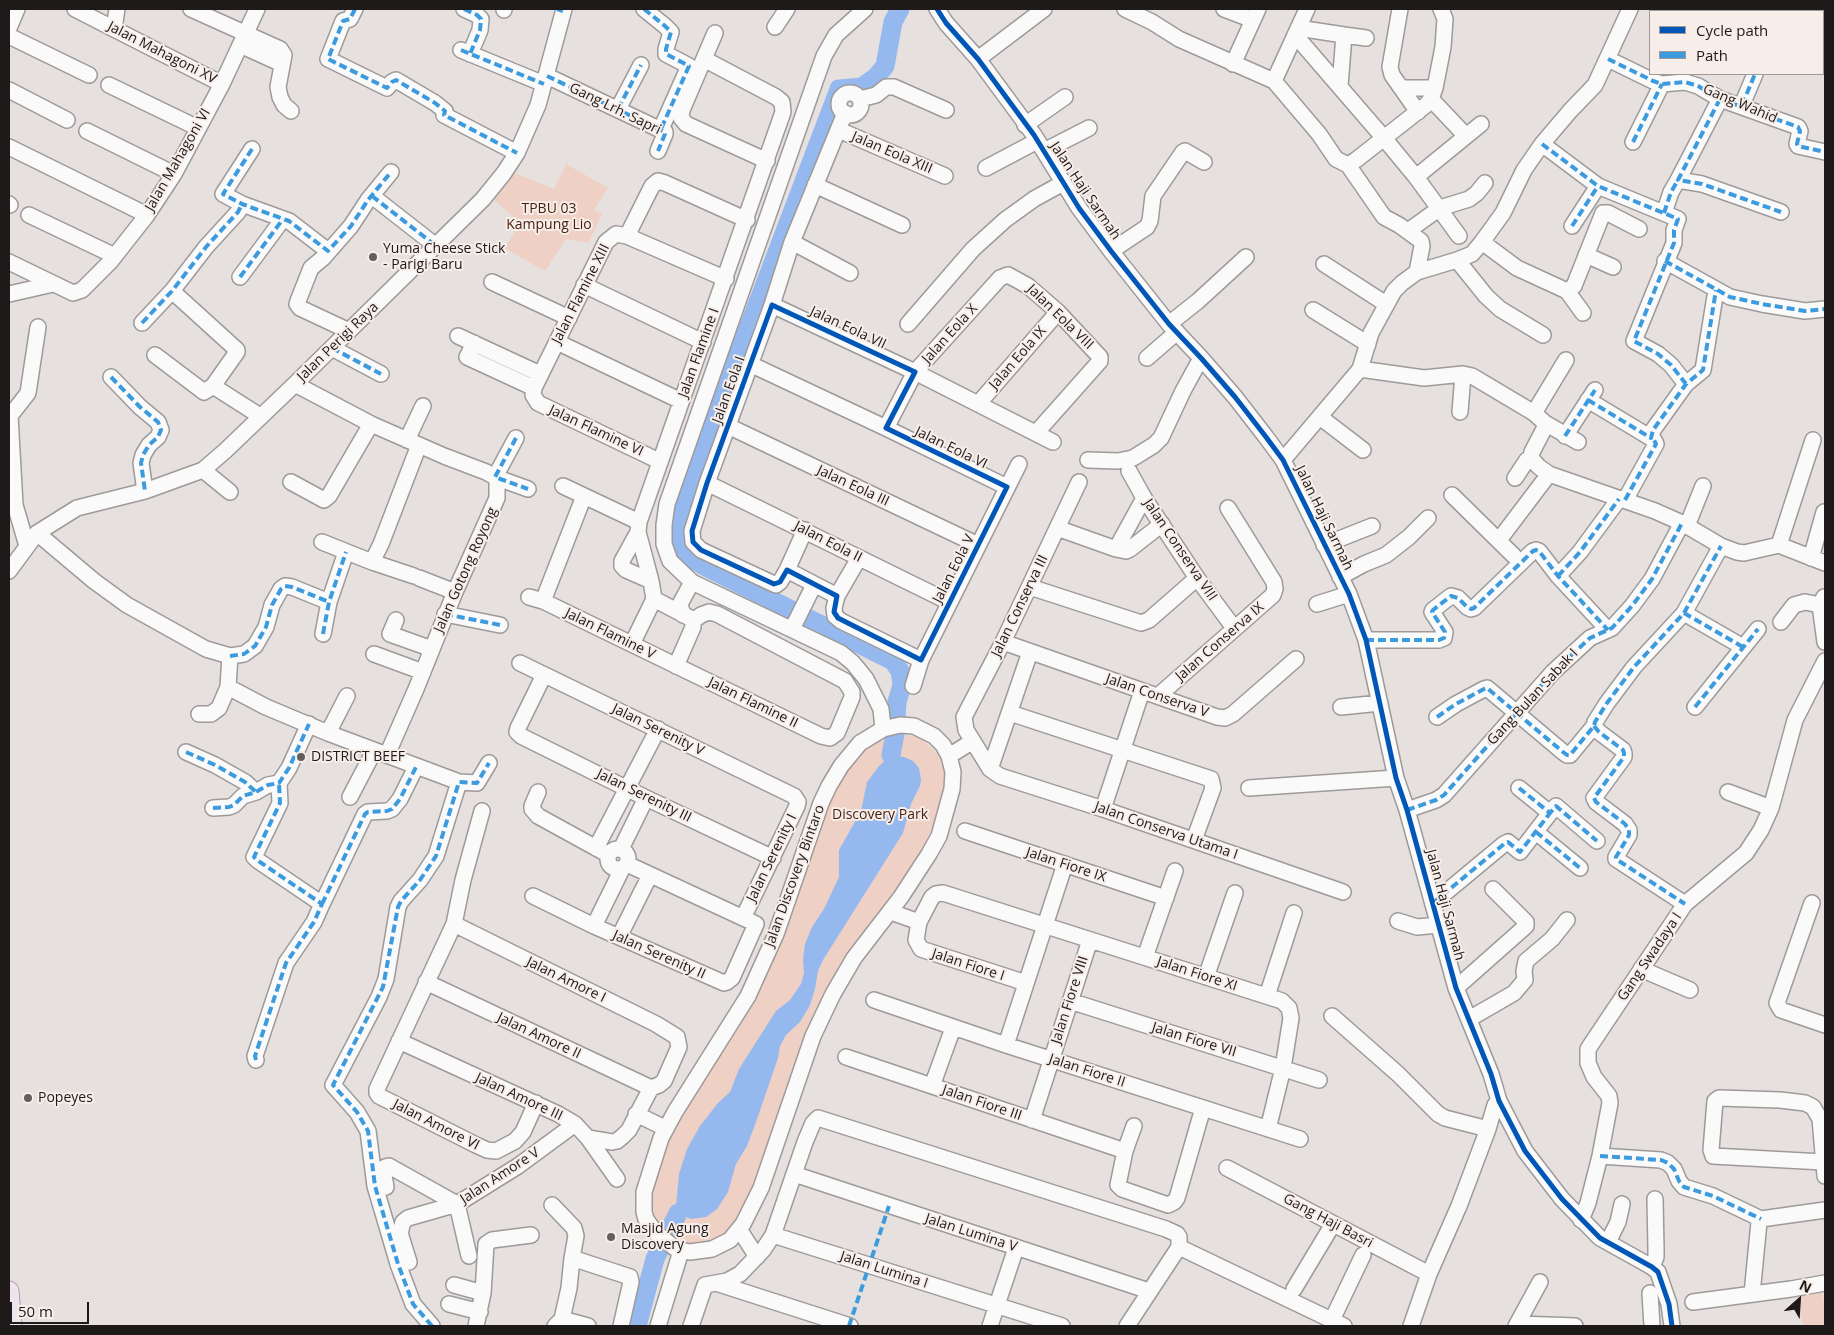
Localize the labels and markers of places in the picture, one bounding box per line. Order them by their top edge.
place label: Yuma Cheese Stick - Parigi Baru [383,241,505,274]
marker: Yuma Cheese Stick - Parigi Baru [367,251,379,263]
place label: DISTRICT BEEF [311,749,405,765]
marker: DISTRICT BEEF [295,751,307,763]
place label: Popeyes [38,1090,93,1106]
marker: Popeyes [22,1092,34,1104]
place label: Masjid Agung Discovery [621,1221,709,1254]
marker: Masjid Agung Discovery [605,1231,617,1243]

